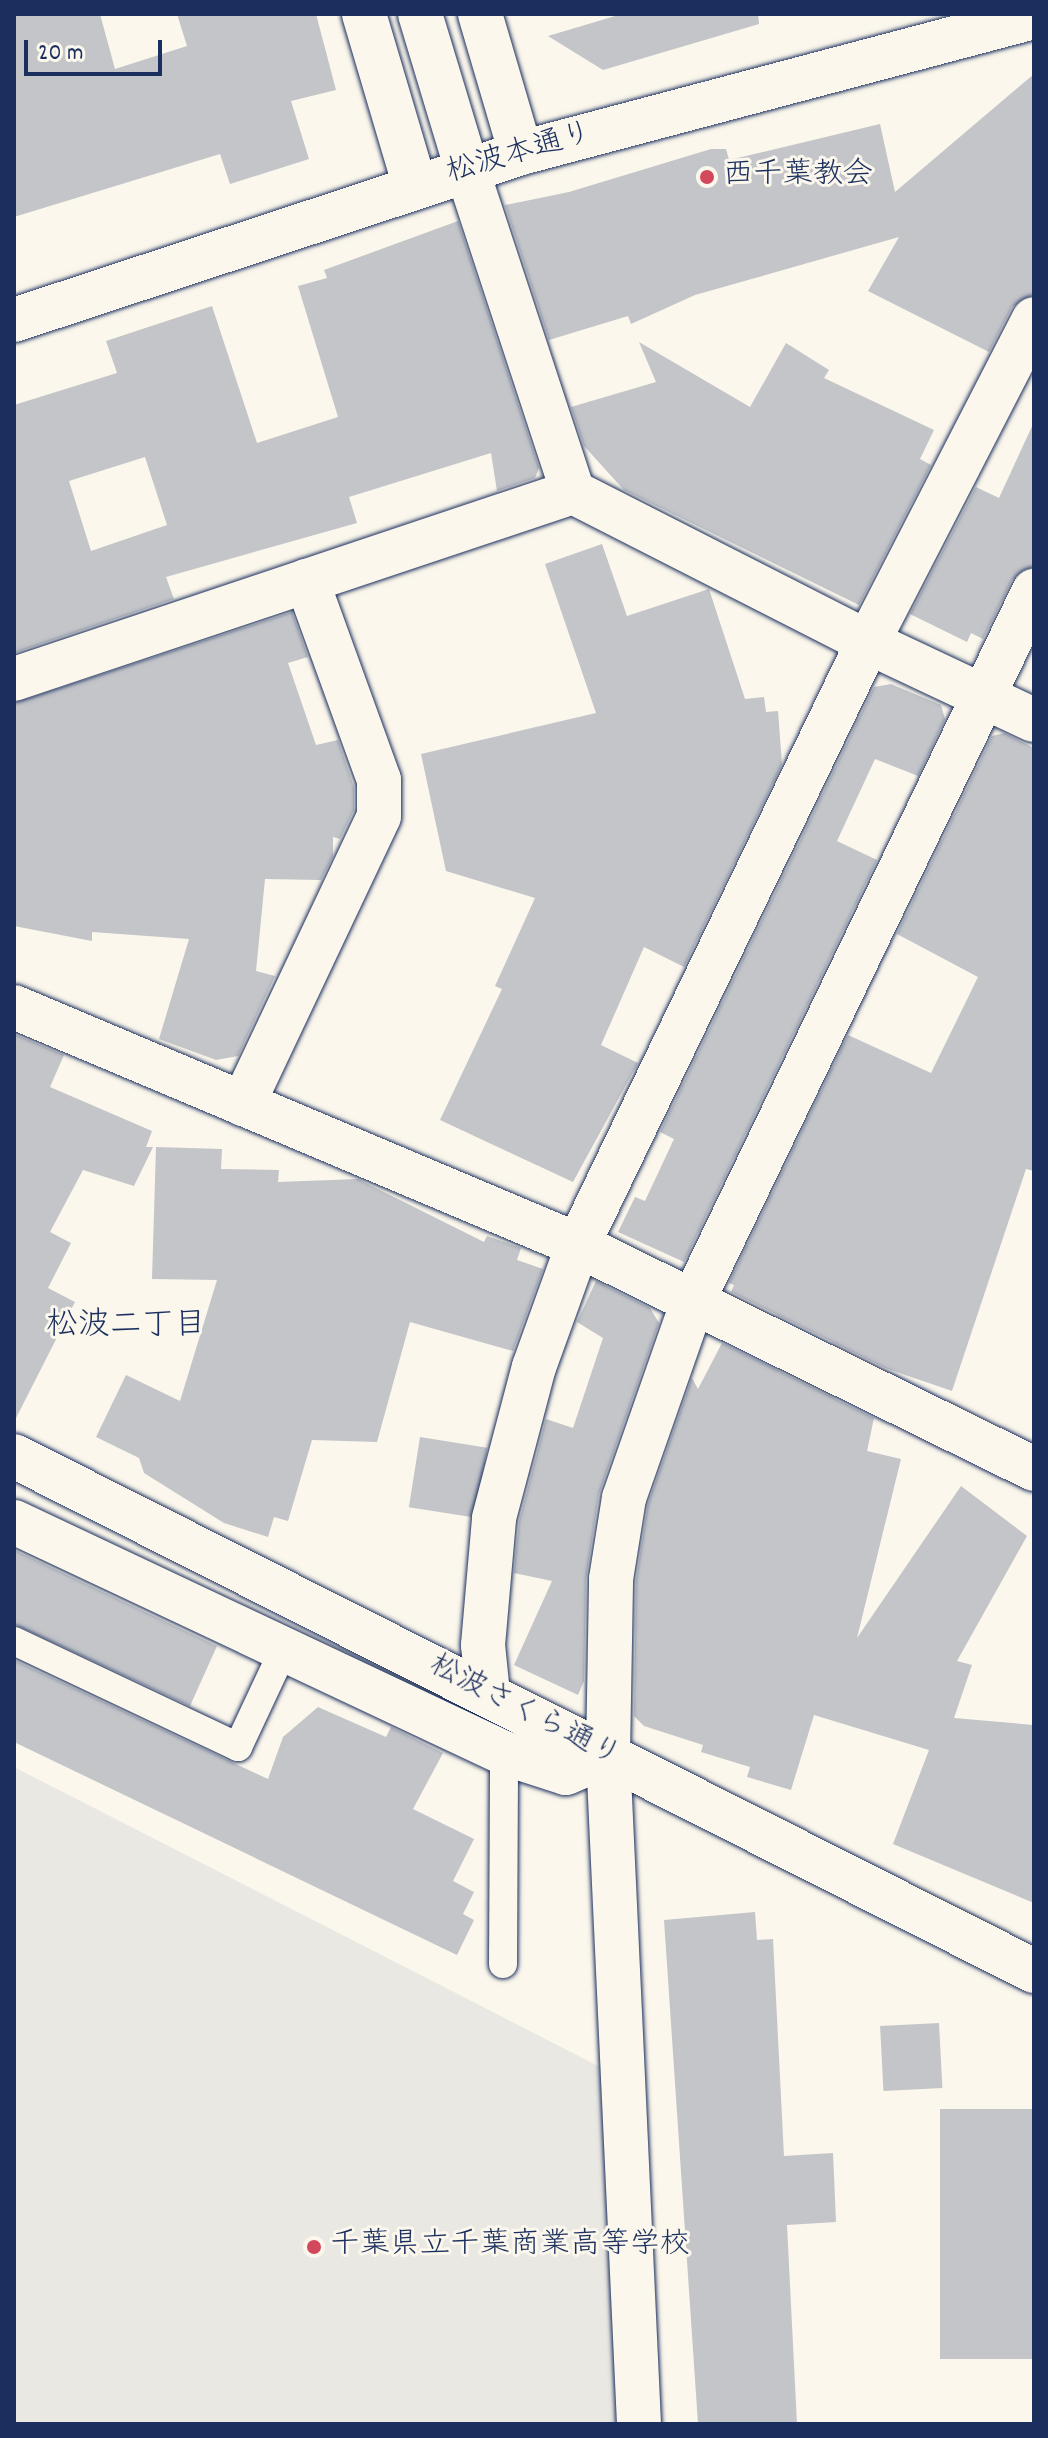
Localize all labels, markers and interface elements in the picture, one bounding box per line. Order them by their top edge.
scale bar [28,24,166,74]
text: 20 m [38,37,84,71]
street label: 松波本通り [443,117,597,193]
place label: 西千葉教会 [723,159,873,195]
marker: 西千葉教会 [698,168,716,186]
district label: 松波二丁目 [46,1308,206,1346]
street label: 松波さくら通り [422,1649,626,1777]
place label: 千葉県立千葉商業高等学校 [330,2229,690,2265]
marker: 千葉県立千葉商業高等学校 [305,2238,323,2256]

